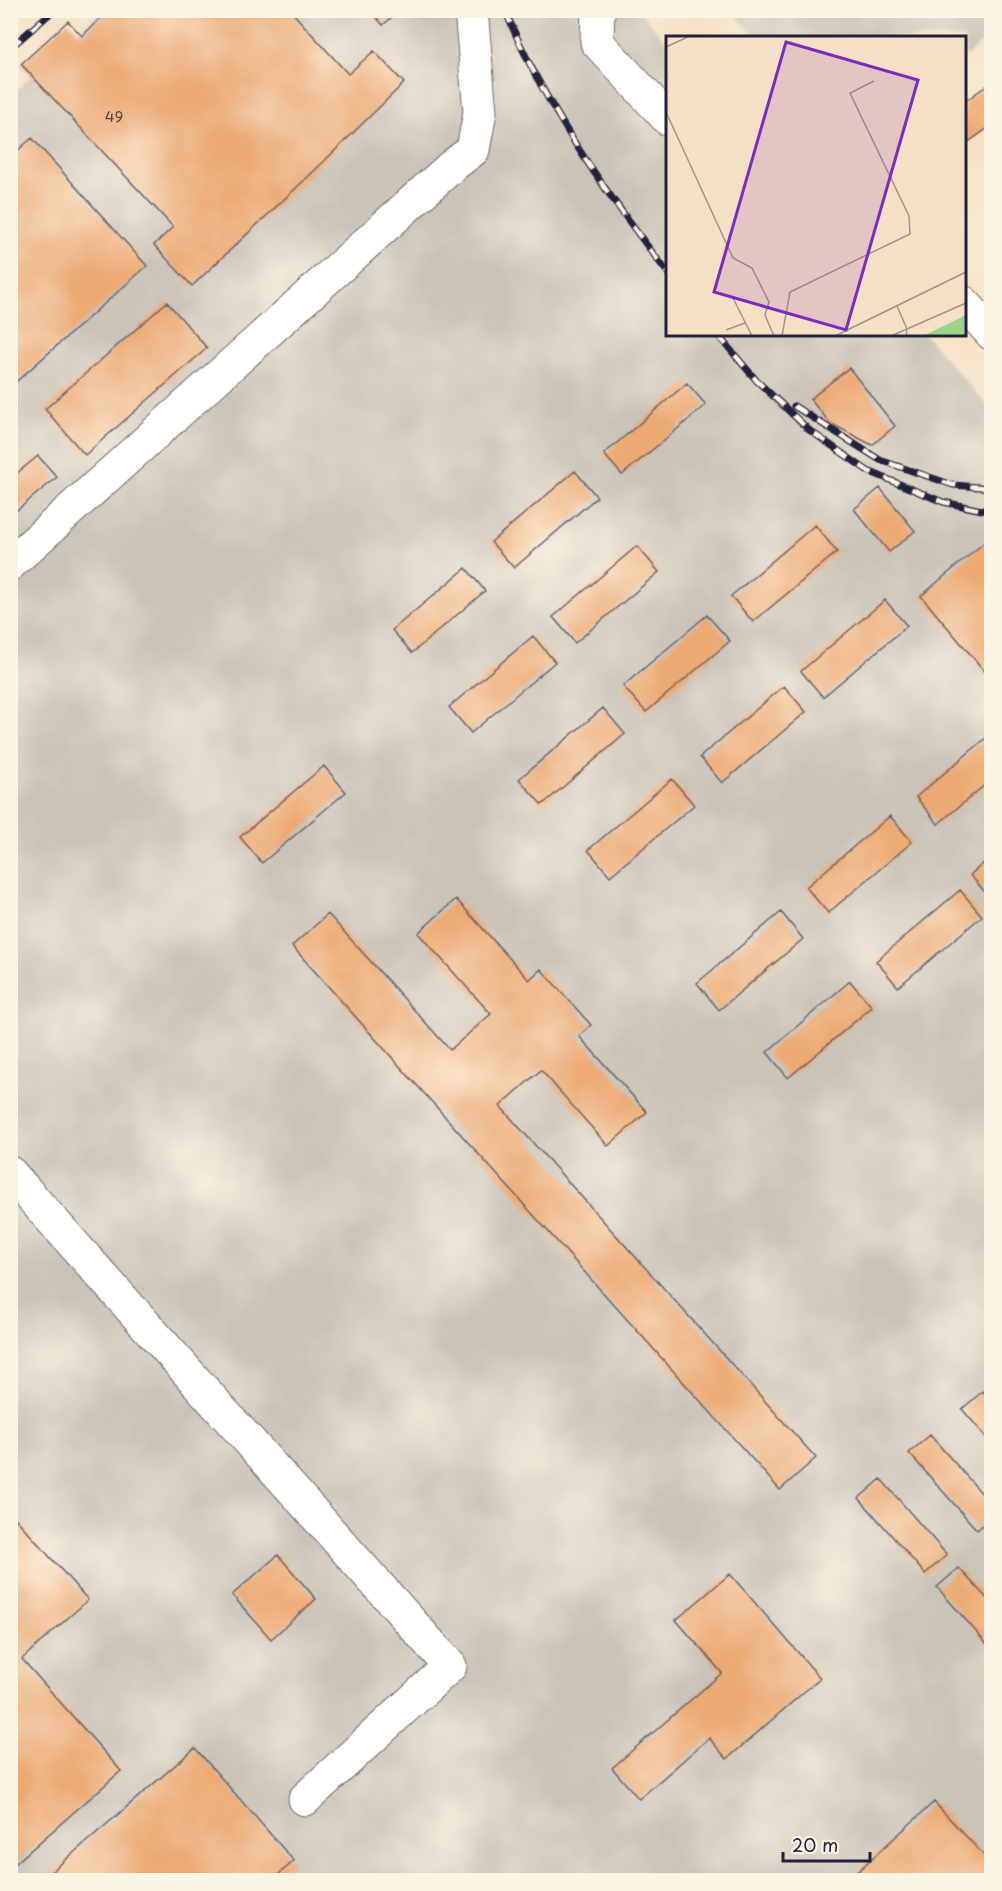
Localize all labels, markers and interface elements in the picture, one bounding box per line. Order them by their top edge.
inset map [666,36,966,336]
house number: 49 [105,104,123,127]
scale bar [783,1825,870,1863]
text: 20 m [792,1831,838,1858]

